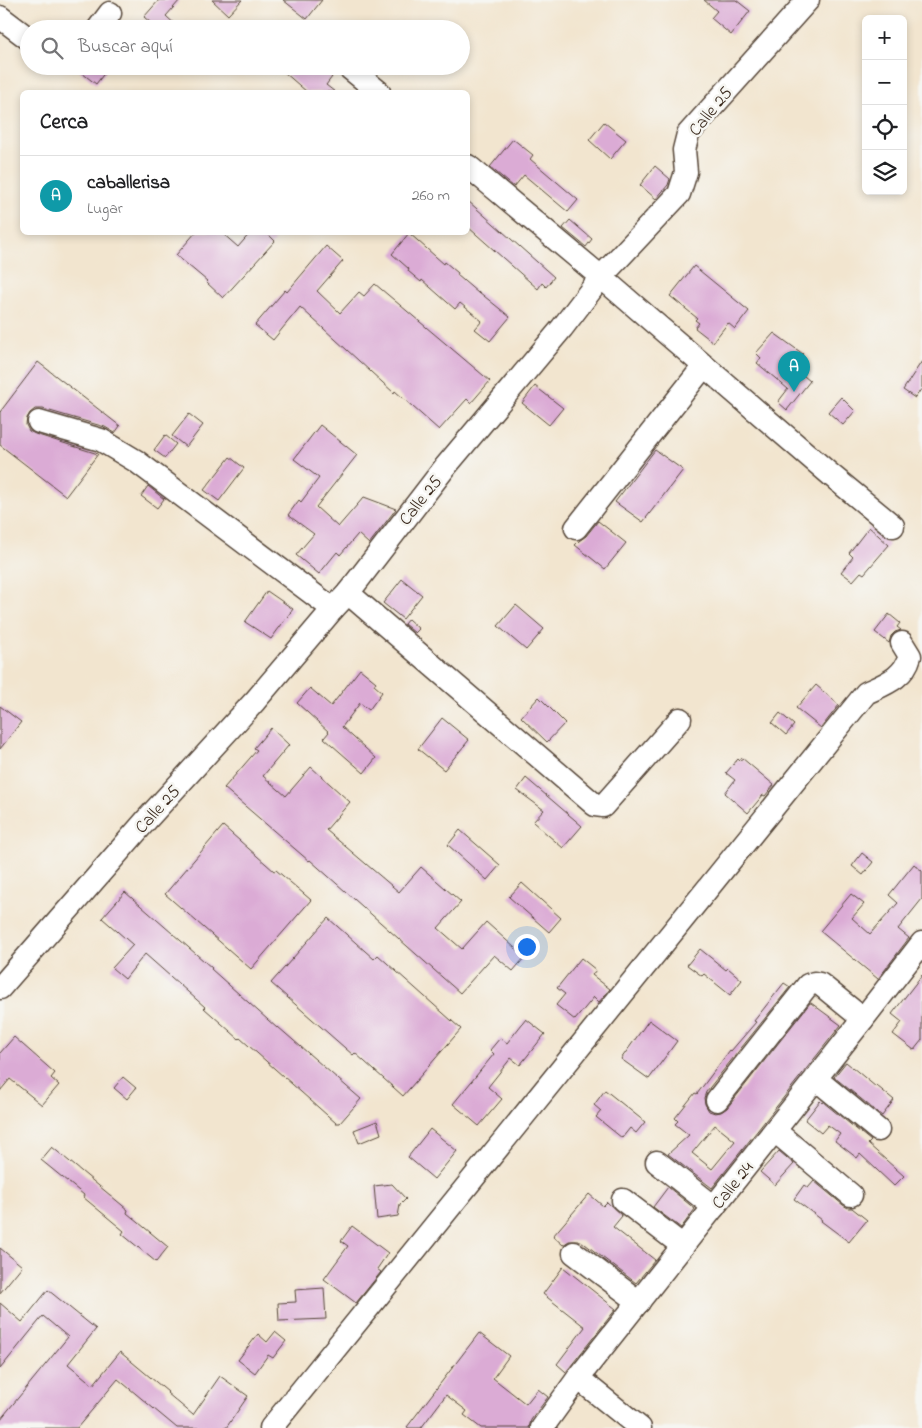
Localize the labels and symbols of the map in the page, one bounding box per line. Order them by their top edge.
street label: Calle 25 [683,82,740,143]
pin: A [778,351,810,392]
street label: Calle 25 [394,471,450,532]
street label: Calle 25 [130,780,187,840]
your location [514,934,540,960]
street label: Calle 24 [706,1156,761,1216]

